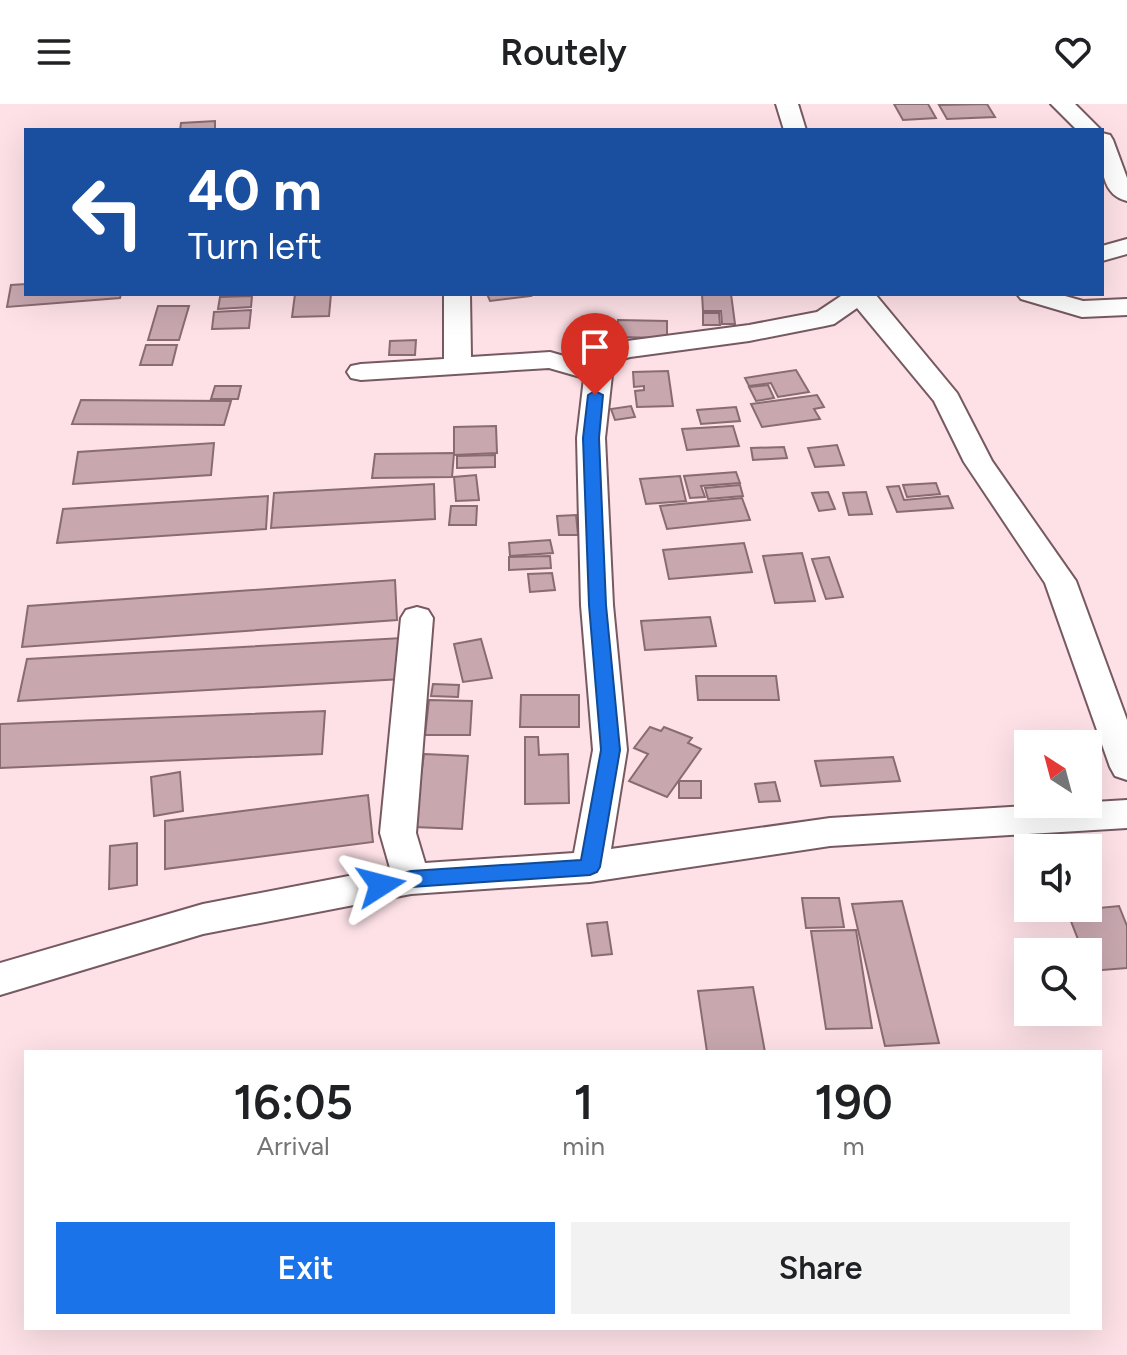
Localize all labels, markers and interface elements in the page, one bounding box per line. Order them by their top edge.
icon: menu [32,30,76,74]
icon: heart [1051,30,1095,74]
text: Routely [500,31,627,74]
text: 40 m [188,157,322,224]
icon: left [56,160,160,264]
text: Turn left [188,225,322,268]
pin [561,313,629,395]
icon: arrive [573,325,617,369]
north arrow [1014,730,1102,818]
map controls [1014,730,1102,1026]
button: sound [1014,834,1102,922]
position arrow [339,843,423,927]
button: search [1014,938,1102,1026]
text: 16:05 [233,1073,353,1131]
text: 1 [574,1073,594,1131]
text: 190 [814,1073,893,1131]
text: Arrival [256,1130,330,1162]
text: min [562,1130,605,1162]
text: m [842,1130,865,1162]
button: Exit [56,1222,555,1314]
button: Share [571,1222,1070,1314]

